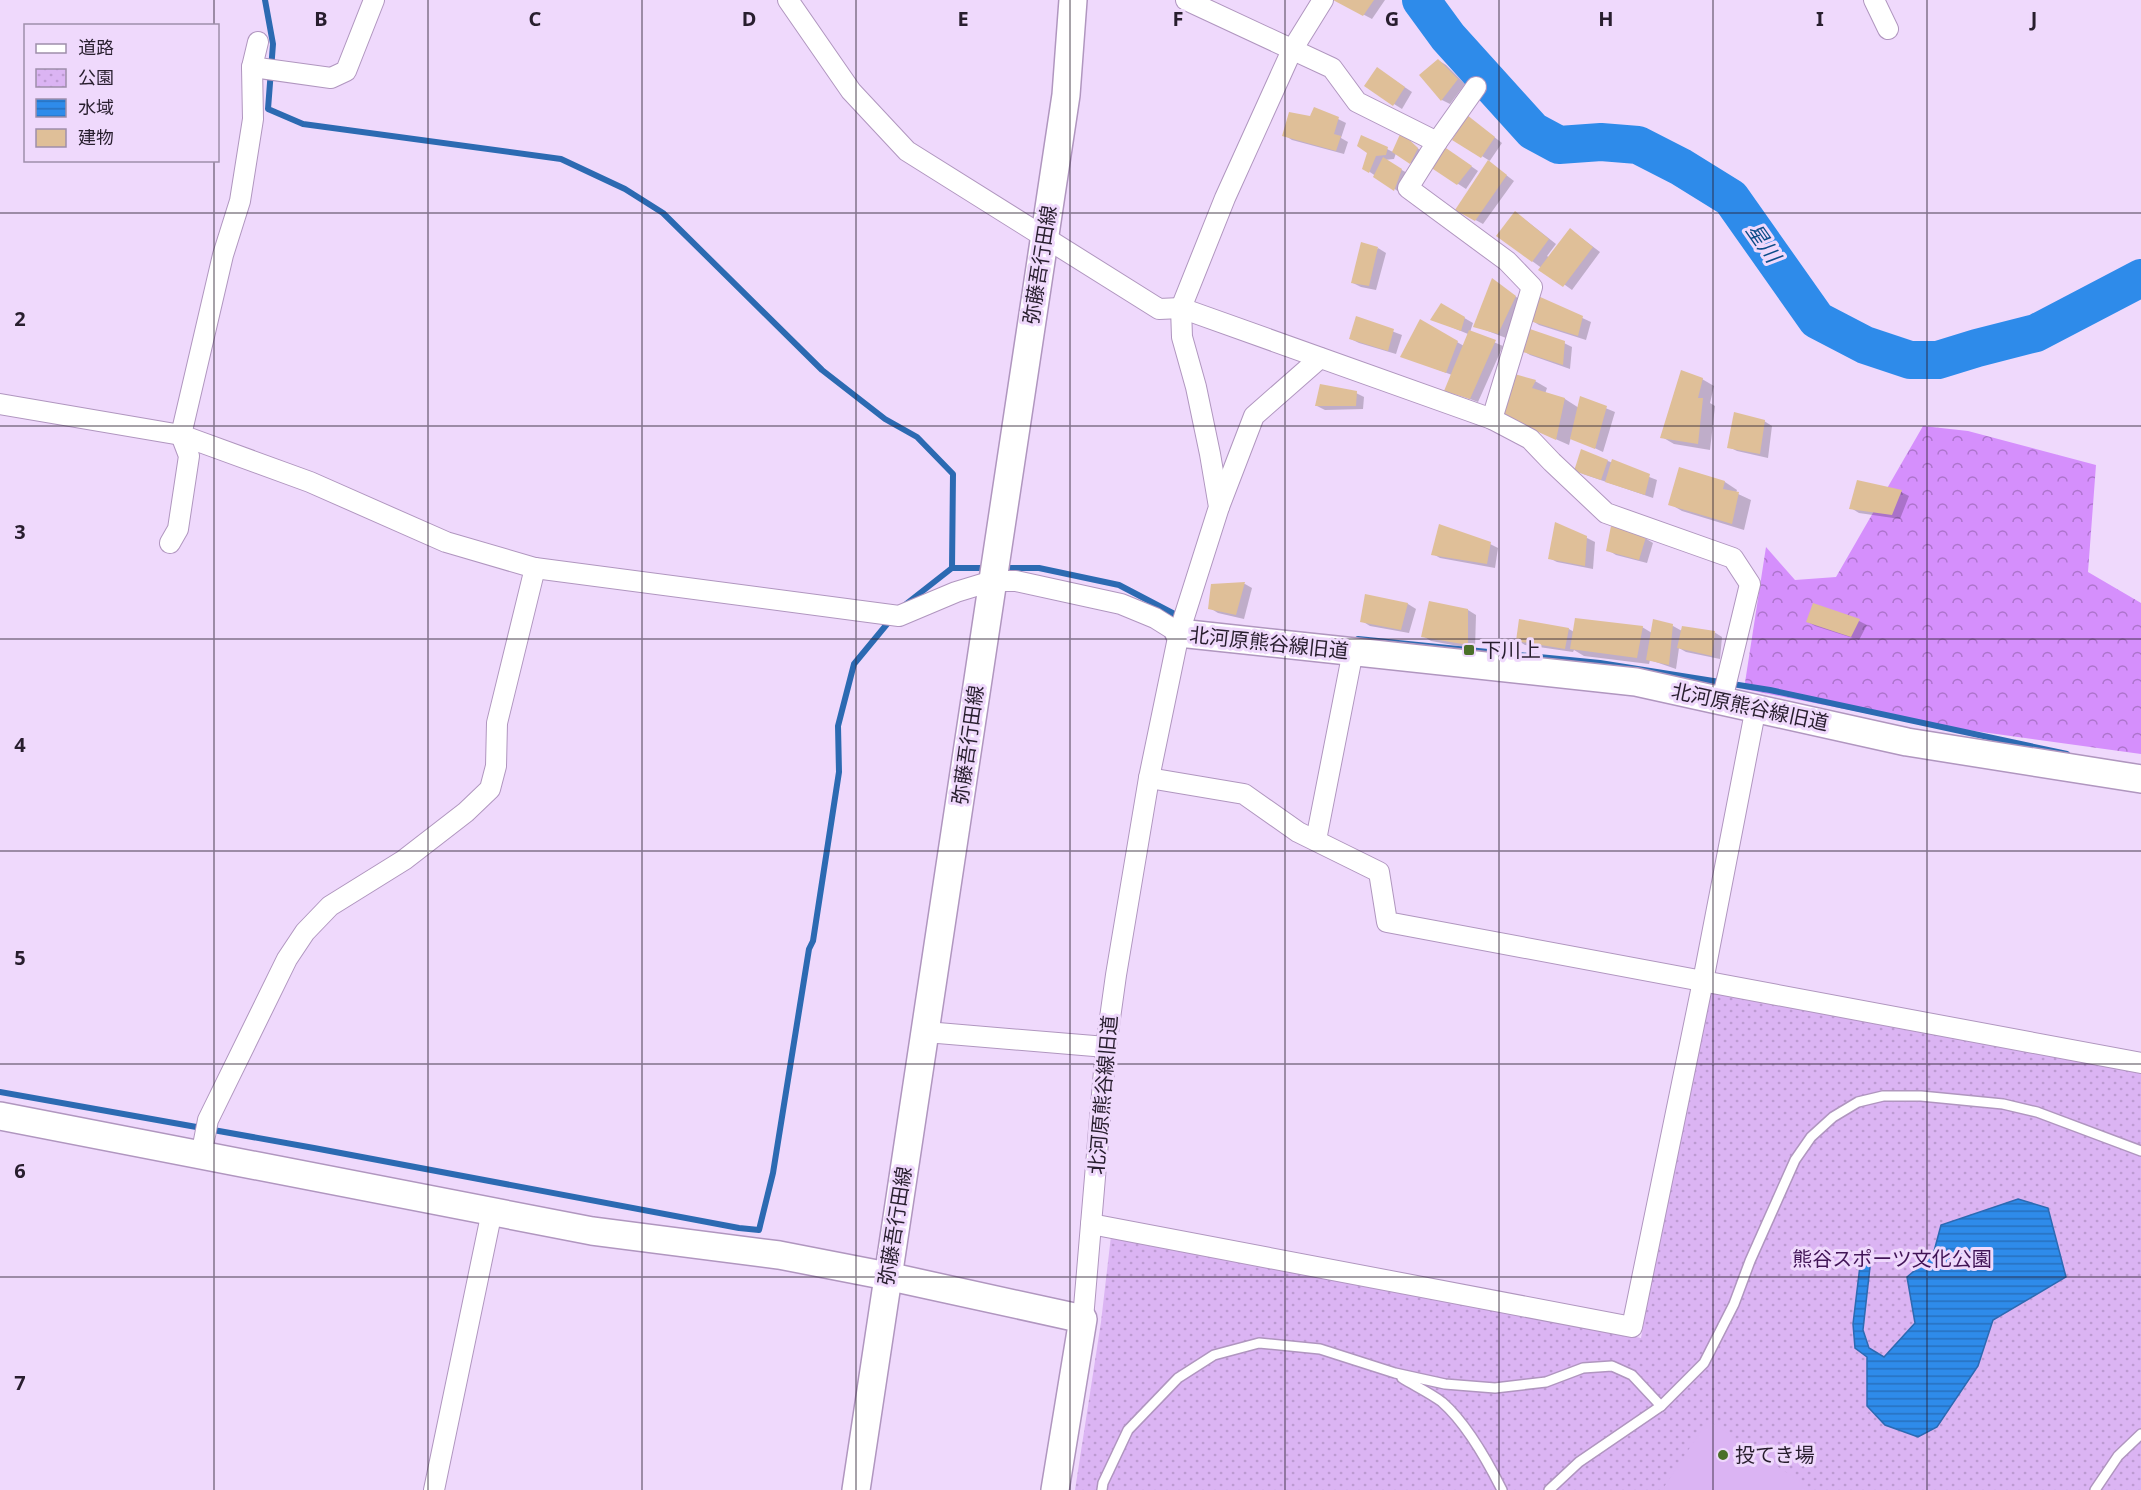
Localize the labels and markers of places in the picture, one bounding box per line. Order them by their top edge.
place label: 下川上 [1481,636,1541,663]
marker: 下川上 [1462,643,1476,657]
place label: 投てき場 [1735,1441,1814,1468]
marker: 投てき場 [1716,1448,1730,1462]

